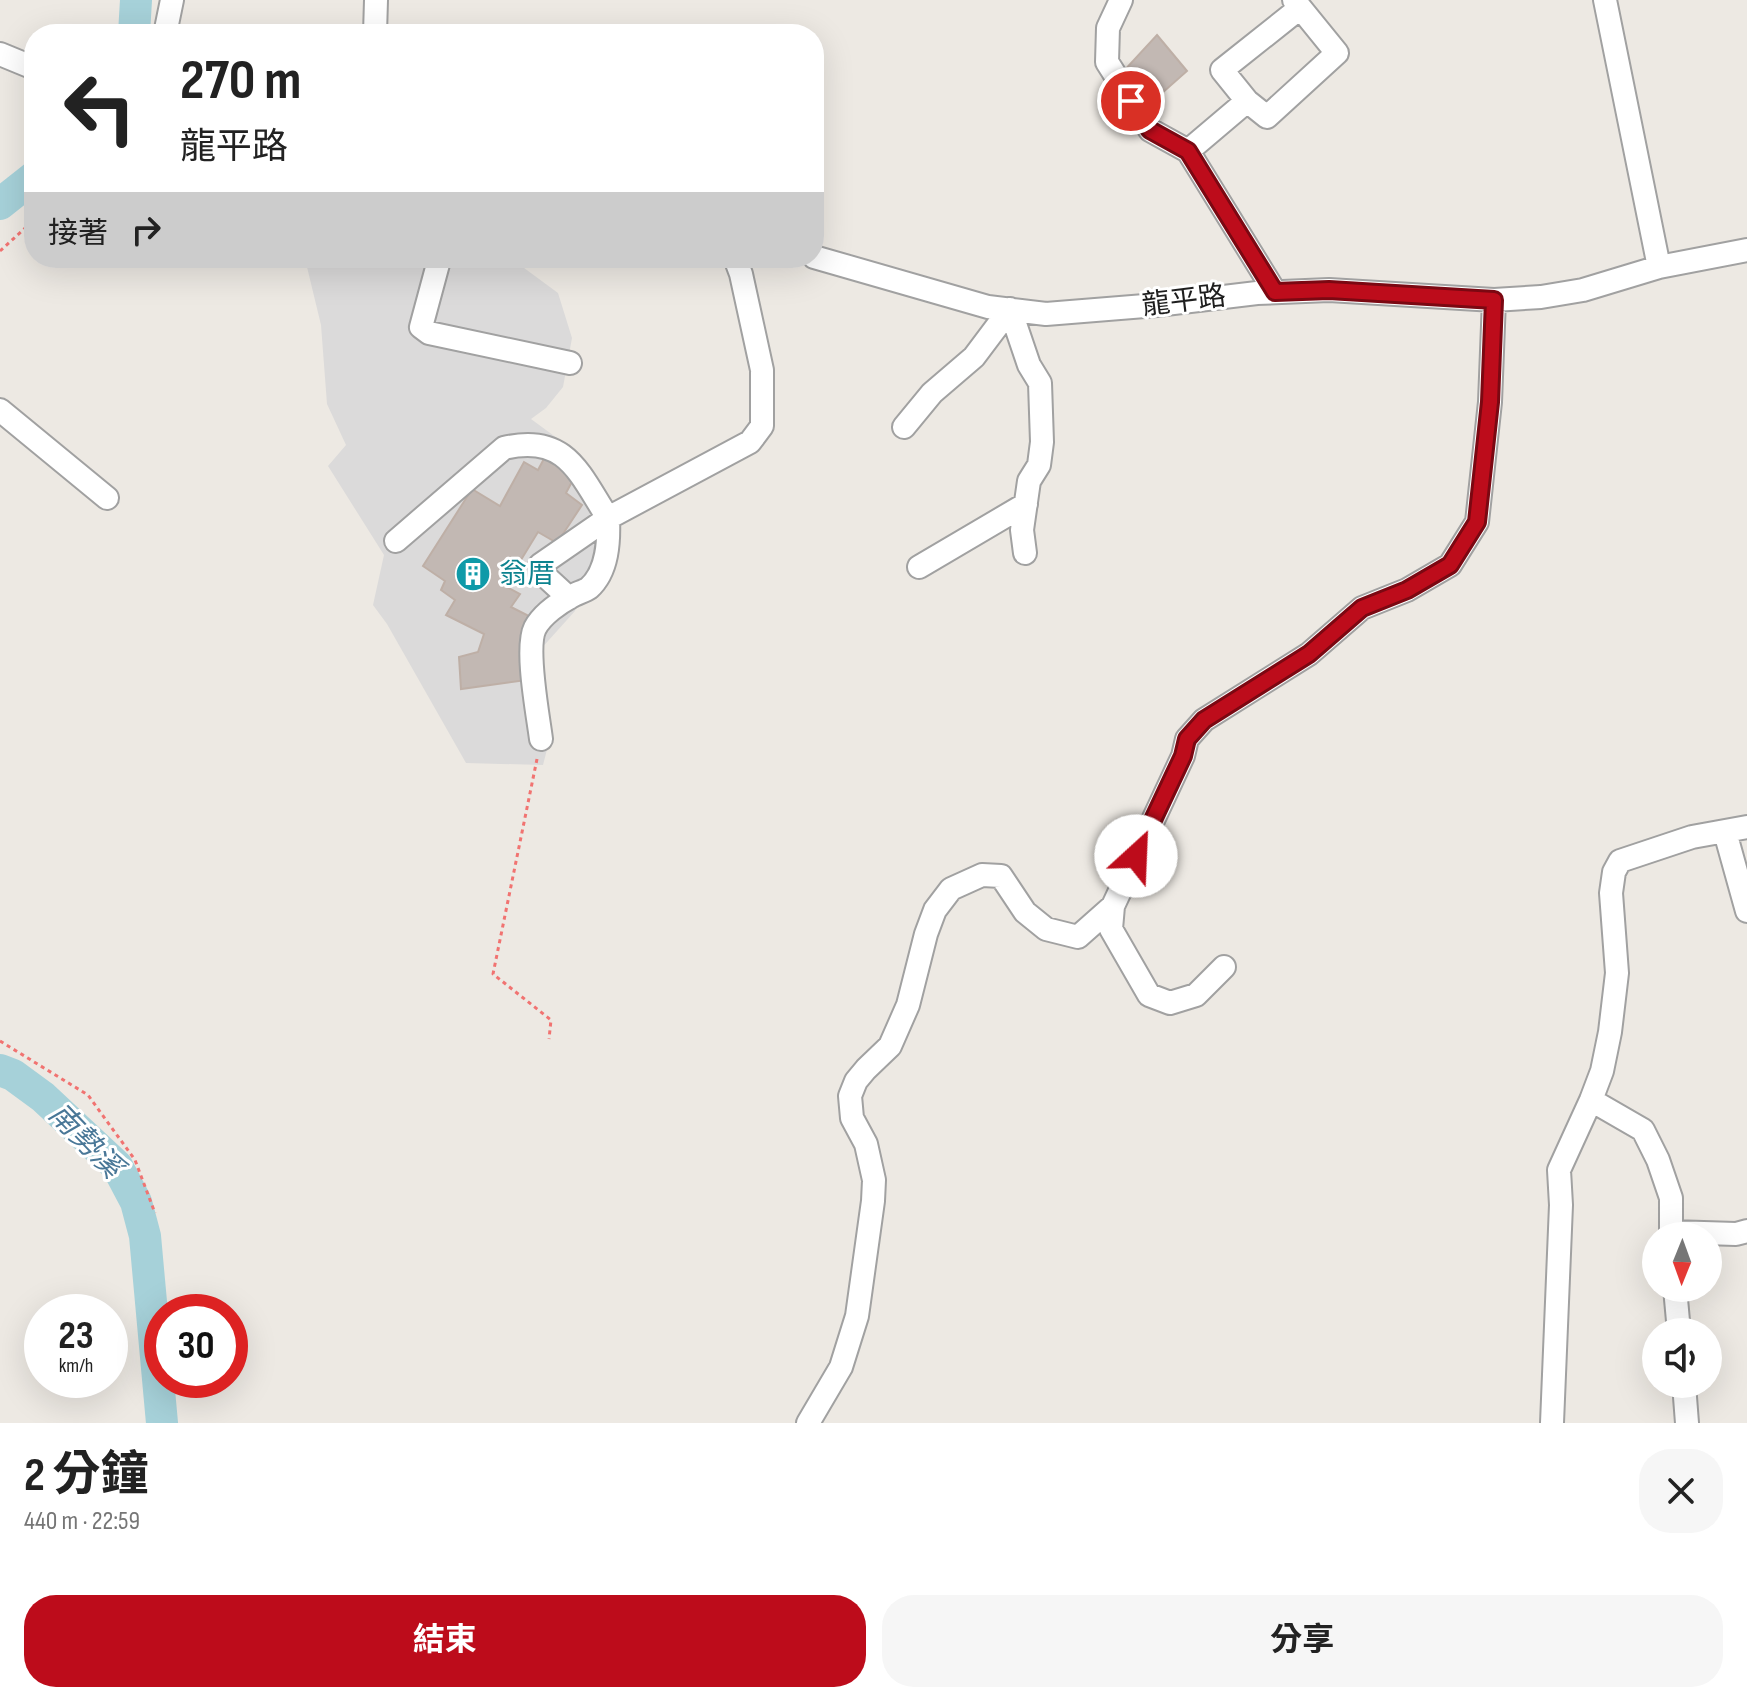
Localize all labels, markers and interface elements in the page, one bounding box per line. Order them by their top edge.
text: 270 m [180,48,301,115]
icon: left [48,56,152,160]
pin [1097,67,1165,135]
icon: arrive [1109,79,1153,123]
text: 龍平路 [180,126,288,169]
icon: right [124,208,168,252]
text: 接著 [48,216,108,252]
street label: 龍平路 [1140,280,1228,322]
building icon: 翁厝 [454,555,492,593]
place label: 翁厝 [499,558,555,591]
position arrow [1094,814,1178,898]
water label: 南勢溪 [41,1096,132,1189]
north arrow [1642,1222,1722,1302]
map controls [1642,1222,1722,1398]
speed limit sign: 30 [144,1294,248,1398]
text: 23 [58,1312,94,1360]
button: sound [1642,1318,1722,1398]
text: km/h [59,1354,93,1378]
text: 2 分鐘 [24,1447,149,1504]
button: close [1639,1449,1723,1533]
text: 440 m · 22:59 [24,1506,140,1537]
button: 結束 [24,1595,866,1687]
button: 分享 [882,1595,1723,1687]

